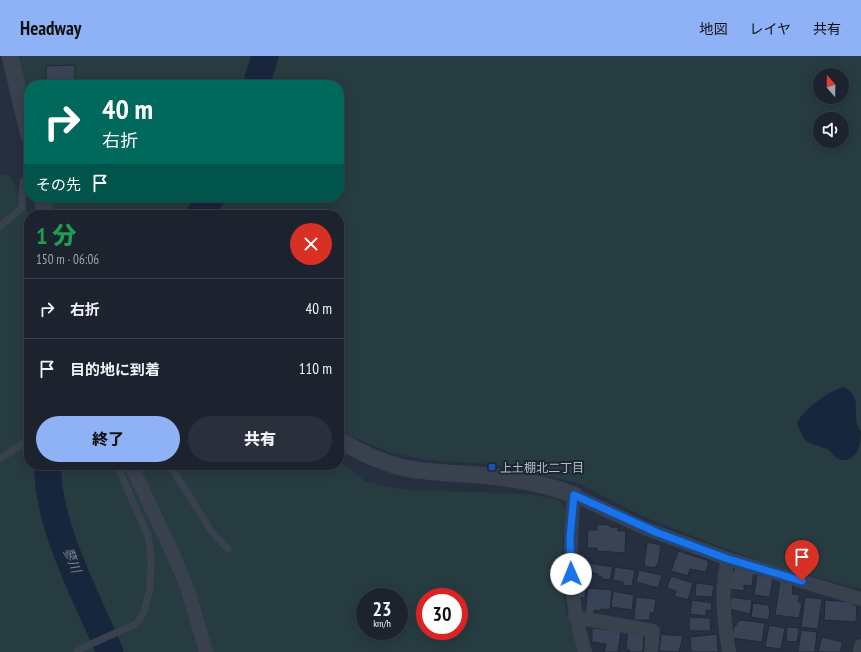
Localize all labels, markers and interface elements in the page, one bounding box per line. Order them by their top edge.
text: Headway [20,16,81,40]
text: 地図 [699,20,727,38]
text: レイヤ [749,20,791,38]
text: 共有 [813,20,841,38]
north arrow [813,68,849,104]
map controls [813,68,849,148]
text: 40 m [102,90,153,127]
icon: right [36,96,88,148]
button: sound [813,112,849,148]
text: 右折 [102,129,138,152]
icon: arrive [89,172,111,194]
text: その先 [36,175,81,194]
text: 1 分 [36,220,76,251]
button: close [290,223,332,265]
text: 150 m · 06:06 [36,251,99,268]
icon: right [36,298,58,320]
text: 40 m [306,299,332,318]
text: 右折 [70,300,100,319]
icon: arrive [36,358,58,380]
text: 110 m [299,359,332,378]
text: 目的地に到着 [70,360,160,379]
button: 終了 [36,416,180,462]
button: 共有 [188,416,332,462]
place label: 上土棚北二丁目 [500,460,584,475]
marker: 上土棚北二丁目 [487,462,497,472]
pin [785,540,819,581]
water label: 蓼川 [59,545,85,577]
icon: arrive [791,546,813,568]
position arrow [550,553,592,595]
speed limit sign: 30 [416,588,468,640]
text: 23 [372,596,392,622]
text: km/h [373,617,391,630]

